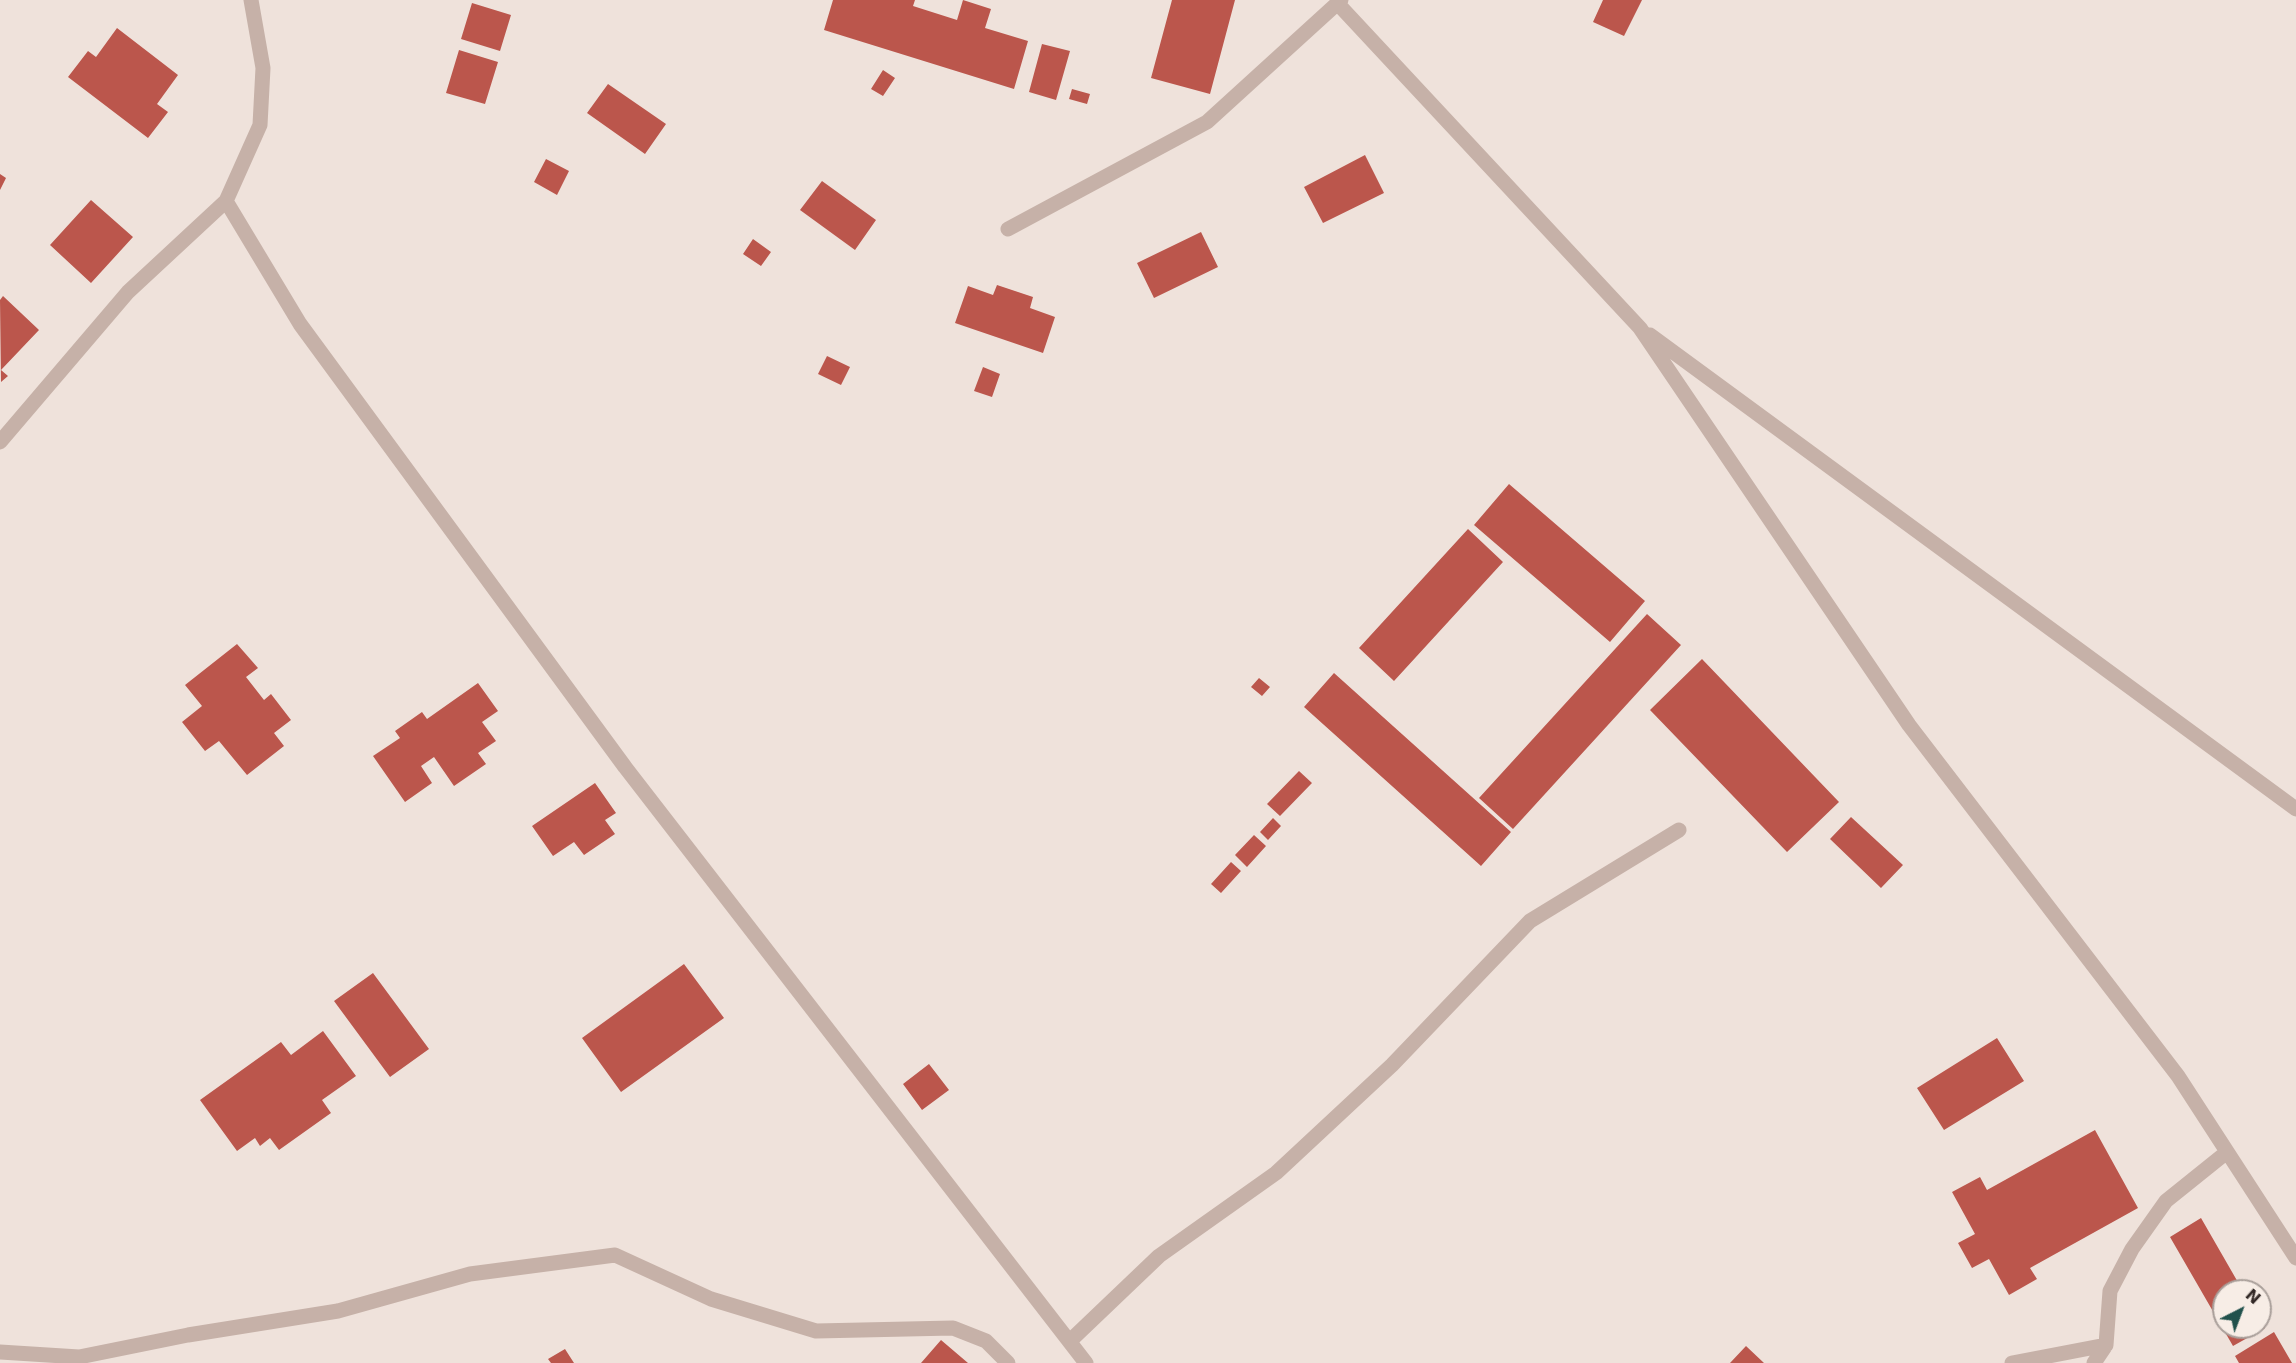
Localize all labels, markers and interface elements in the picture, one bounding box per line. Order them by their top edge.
north arrow [2212,1279,2272,1339]
text: N [2242,1285,2264,1308]

